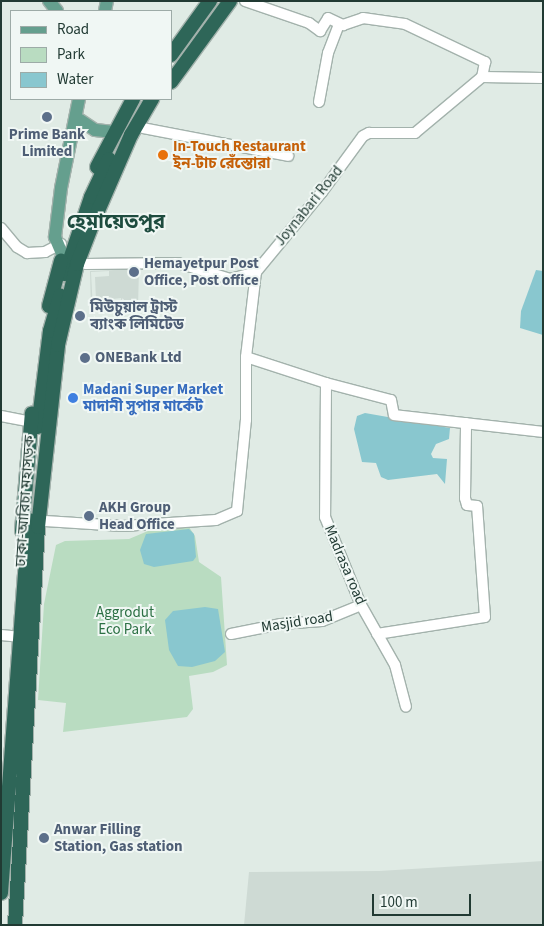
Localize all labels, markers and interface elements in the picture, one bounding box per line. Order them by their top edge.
legend [10,10,172,100]
text: Road [57,19,89,40]
text: Park [57,44,85,65]
text: Water [57,69,93,90]
marker: Prime Bank Limited [41,111,53,123]
place label: Prime Bank Limited [9,125,85,160]
place label: In-Touch Restaurant ইন-টাচ রেঁস্তোরা [173,137,306,172]
marker: In-Touch Restaurant ইন-টাচ রেঁস্তোরা [157,149,169,161]
street label: Joynabari Road [271,162,347,250]
district label: হেমায়েতপুর [67,210,165,234]
place label: Hemayetpur Post Office, Post office [144,254,259,289]
marker: Hemayetpur Post Office, Post office [128,266,140,278]
place label: মিউচুয়াল ট্রাস্ট ব্যাংক লিমিটেড [90,298,184,333]
marker: মিউচুয়াল ট্রাস্ট ব্যাংক লিমিটেড [74,310,86,322]
place label: ONEBank Ltd [95,349,182,367]
marker: ONEBank Ltd [79,352,91,364]
place label: Madani Super Market মাদানী সুপার মার্কেট [83,380,223,415]
marker: Madani Super Market মাদানী সুপার মার্কেট [67,392,79,404]
street label: ঢাকা-আরিচা মহাসড়ক [11,435,39,567]
place label: AKH Group Head Office [99,498,175,533]
marker: AKH Group Head Office [83,510,95,522]
street label: Madrasa road [320,522,370,608]
park label: Aggrodut Eco Park [96,603,154,638]
street label: Masjid road [260,607,334,637]
place label: Anwar Filling Station, Gas station [54,820,183,855]
marker: Anwar Filling Station, Gas station [38,832,50,844]
scale bar [374,884,473,916]
text: 100 m [380,892,418,913]

